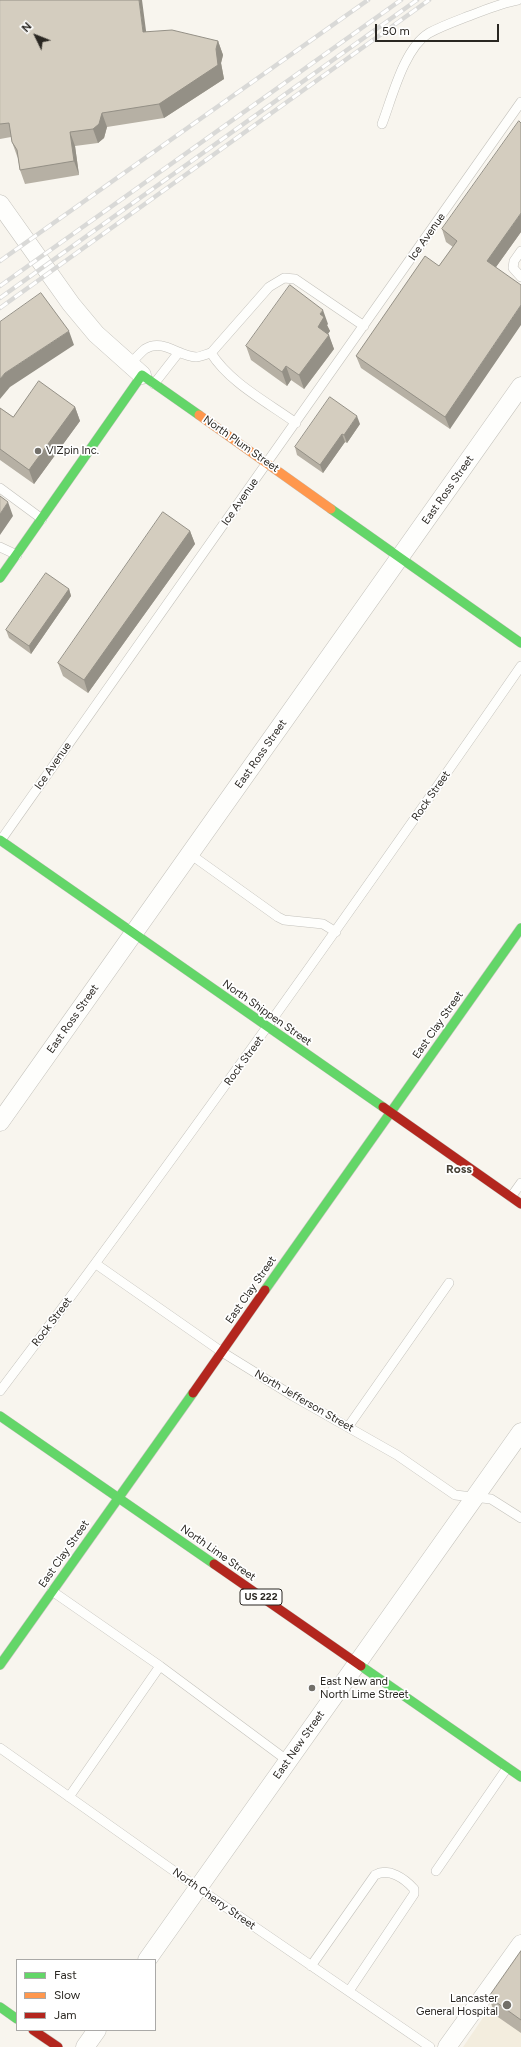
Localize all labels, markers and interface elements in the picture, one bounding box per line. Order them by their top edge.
north arrow [16,16,56,56]
scale bar [377,16,501,42]
text: N [19,20,35,35]
text: 50 m [382,24,410,38]
street label: Ice Avenue [406,211,448,263]
street label: North Plum Street [201,413,281,475]
place label: VIZpin Inc. [46,444,99,458]
marker: VIZpin Inc. [33,446,43,456]
street label: East Ross Street [419,453,477,527]
street label: Ice Avenue [219,476,261,528]
street label: East Ross Street [232,717,290,791]
street label: Ice Avenue [32,740,74,792]
street label: Rock Street [409,768,453,824]
street label: North Shippen Street [220,977,314,1049]
street label: East Ross Street [44,982,102,1056]
street label: East Clay Street [410,989,466,1061]
street label: Rock Street [222,1034,266,1088]
district label: Ross [446,1162,472,1176]
street label: East Clay Street [223,1254,279,1326]
street label: Rock Street [29,1295,75,1349]
street label: North Jefferson Street [252,1367,356,1435]
street label: East Clay Street [36,1518,92,1590]
street label: North Lime Street [178,1522,258,1584]
road number: US 222 [240,1589,282,1605]
place label: East New and North Lime Street [320,1675,409,1701]
marker: East New and North Lime Street [307,1683,317,1693]
street label: East New Street [270,1708,328,1782]
street label: North Cherry Street [170,1865,258,1933]
legend [16,1959,156,2031]
text: Fast [54,1968,77,1982]
text: Slow [54,1988,80,2002]
place label: Lancaster General Hospital [416,1992,498,2018]
marker: Lancaster General Hospital [501,1999,513,2011]
text: Jam [54,2008,77,2022]

